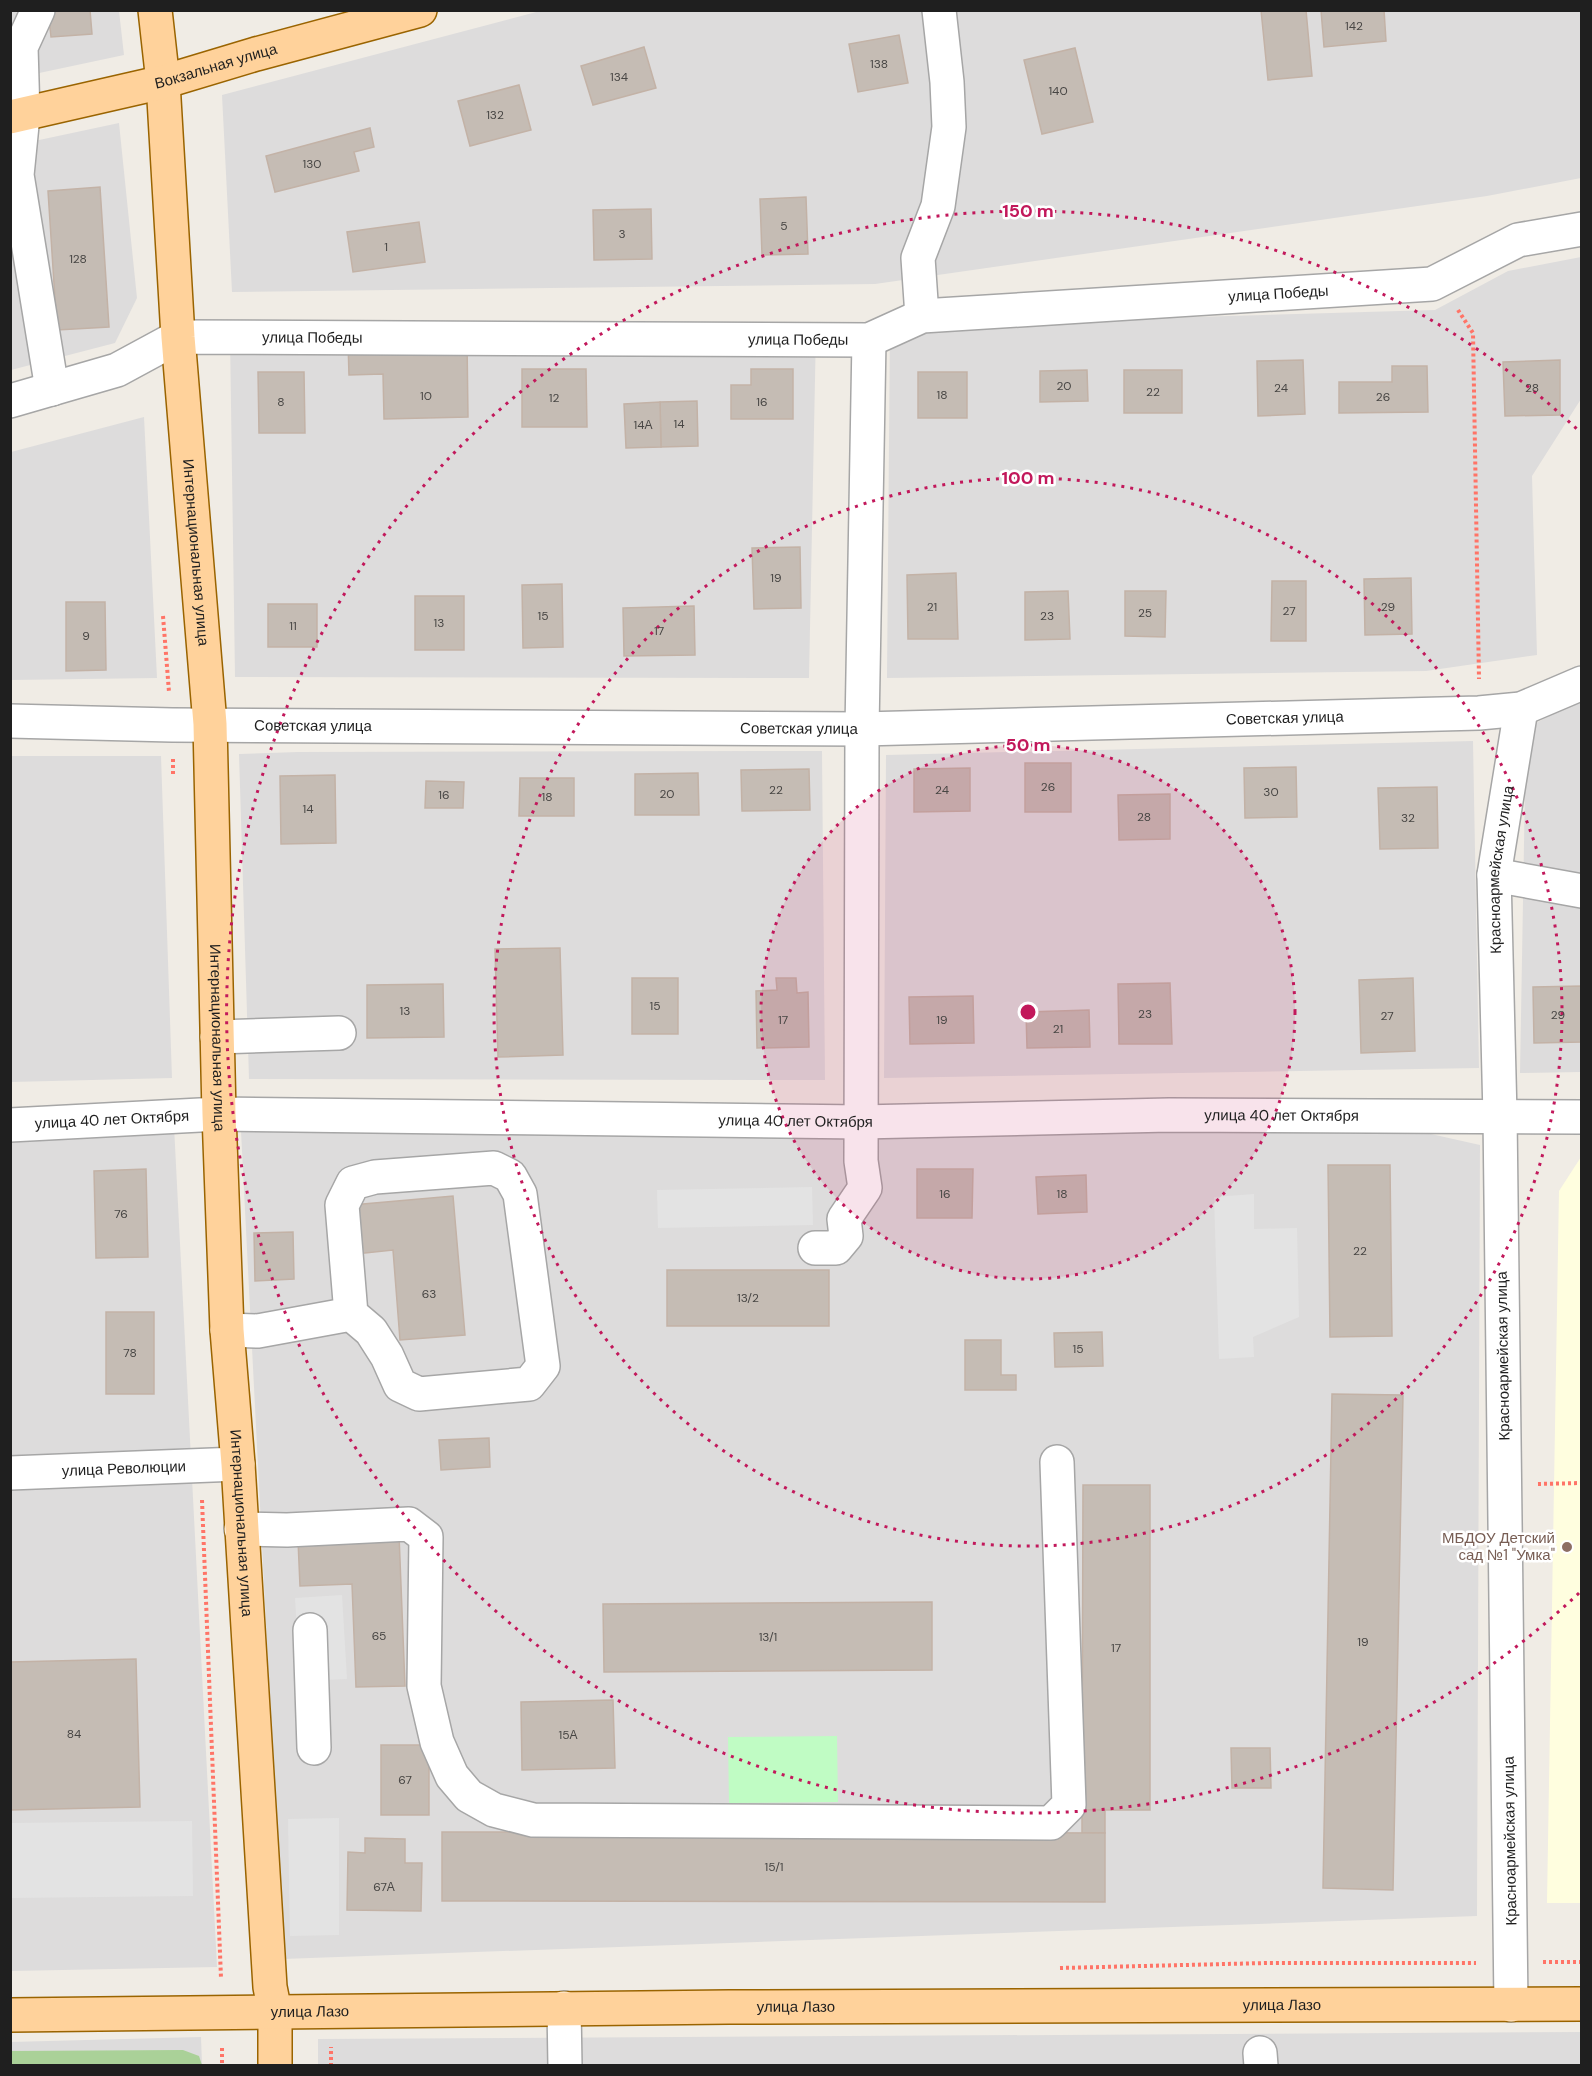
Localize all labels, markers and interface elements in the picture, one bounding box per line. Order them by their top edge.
house number: 142 [1345,18,1363,34]
street label: Вокзальная улица [153,39,280,94]
house number: 138 [870,56,888,72]
house number: 134 [610,69,628,85]
house number: 140 [1048,83,1068,99]
house number: 132 [486,107,504,123]
house number: 130 [302,156,322,172]
text: 150 m [1002,199,1054,223]
house number: 5 [780,218,788,234]
house number: 3 [618,226,626,242]
house number: 1 [384,239,388,255]
house number: 128 [69,251,87,267]
street label: улица Победы [1228,281,1329,307]
street label: улица Победы [262,327,362,348]
street label: улица Победы [748,329,848,350]
house number: 20 [1056,378,1072,394]
house number: 24 [1274,380,1288,396]
house number: 28 [1525,380,1539,396]
house number: 22 [1146,384,1160,400]
house number: 18 [936,387,948,403]
house number: 10 [420,388,432,404]
house number: 26 [1376,389,1390,405]
house number: 12 [549,390,559,406]
house number: 8 [277,394,285,410]
house number: 16 [756,394,768,410]
house number: 14 [673,416,685,432]
house number: 14А [633,417,653,433]
street label: Интернациональная улица [178,458,214,647]
text: 100 m [1001,466,1055,490]
house number: 19 [770,570,782,586]
house number: 21 [927,599,937,615]
house number: 29 [1381,599,1395,615]
house number: 27 [1282,603,1296,619]
house number: 25 [1138,605,1152,621]
house number: 15 [537,608,549,624]
house number: 23 [1040,608,1054,624]
house number: 13 [434,615,444,631]
house number: 11 [289,618,297,634]
house number: 17 [654,623,664,639]
house number: 9 [82,628,90,644]
street label: Советская улица [1226,706,1345,730]
street label: Советская улица [254,715,373,736]
street label: Советская улица [740,718,859,739]
text: 50 m [1005,733,1051,757]
house number: 26 [1041,779,1055,795]
house number: 22 [769,782,783,798]
house number: 24 [935,782,949,798]
street label: Красноармейская улица [1484,783,1519,954]
house number: 30 [1263,784,1279,800]
house number: 20 [659,786,675,802]
house number: 16 [438,787,450,803]
house number: 18 [541,789,553,805]
house number: 14 [302,801,314,817]
house number: 28 [1137,809,1151,825]
house number: 32 [1401,810,1415,826]
street label: Интернациональная улица [205,944,230,1133]
house number: 15 [649,998,661,1014]
centre of rings [1018,1002,1038,1022]
house number: 13 [400,1003,410,1019]
house number: 23 [1138,1006,1152,1022]
house number: 29 [1551,1007,1565,1023]
house number: 27 [1380,1008,1394,1024]
house number: 17 [778,1012,788,1028]
house number: 19 [936,1012,948,1028]
house number: 21 [1053,1021,1063,1037]
street label: улица 40 лет Октября [1204,1105,1359,1126]
street label: улица 40 лет Октября [34,1106,190,1134]
street label: улица 40 лет Октября [718,1110,873,1132]
house number: 16 [939,1186,951,1202]
house number: 18 [1056,1186,1068,1202]
house number: 76 [114,1206,128,1222]
house number: 22 [1353,1243,1367,1259]
street label: Красноармейская улица [1492,1271,1514,1441]
house number: 63 [422,1286,436,1302]
house number: 13/2 [737,1290,759,1306]
house number: 15 [1072,1341,1084,1357]
house number: 78 [123,1345,137,1361]
street label: Интернациональная улица [225,1429,257,1618]
street label: улица Революции [61,1456,186,1481]
place label: МБДОУ Детский сад №1 "Умка" [1442,1528,1555,1565]
marker: МБДОУ Детский сад №1 "Умка" [1560,1540,1574,1554]
house number: 65 [372,1628,386,1644]
house number: 13/1 [759,1629,777,1645]
house number: 19 [1357,1634,1369,1650]
house number: 17 [1111,1640,1121,1656]
house number: 84 [67,1726,81,1742]
house number: 15А [558,1727,578,1743]
street label: Красноармейская улица [1499,1756,1521,1926]
house number: 67 [398,1772,412,1788]
house number: 15/1 [764,1859,784,1875]
house number: 67А [373,1879,395,1895]
street label: улица Лазо [1243,1995,1321,2015]
street label: улица Лазо [757,1997,835,2017]
street label: улица Лазо [271,2001,349,2022]

